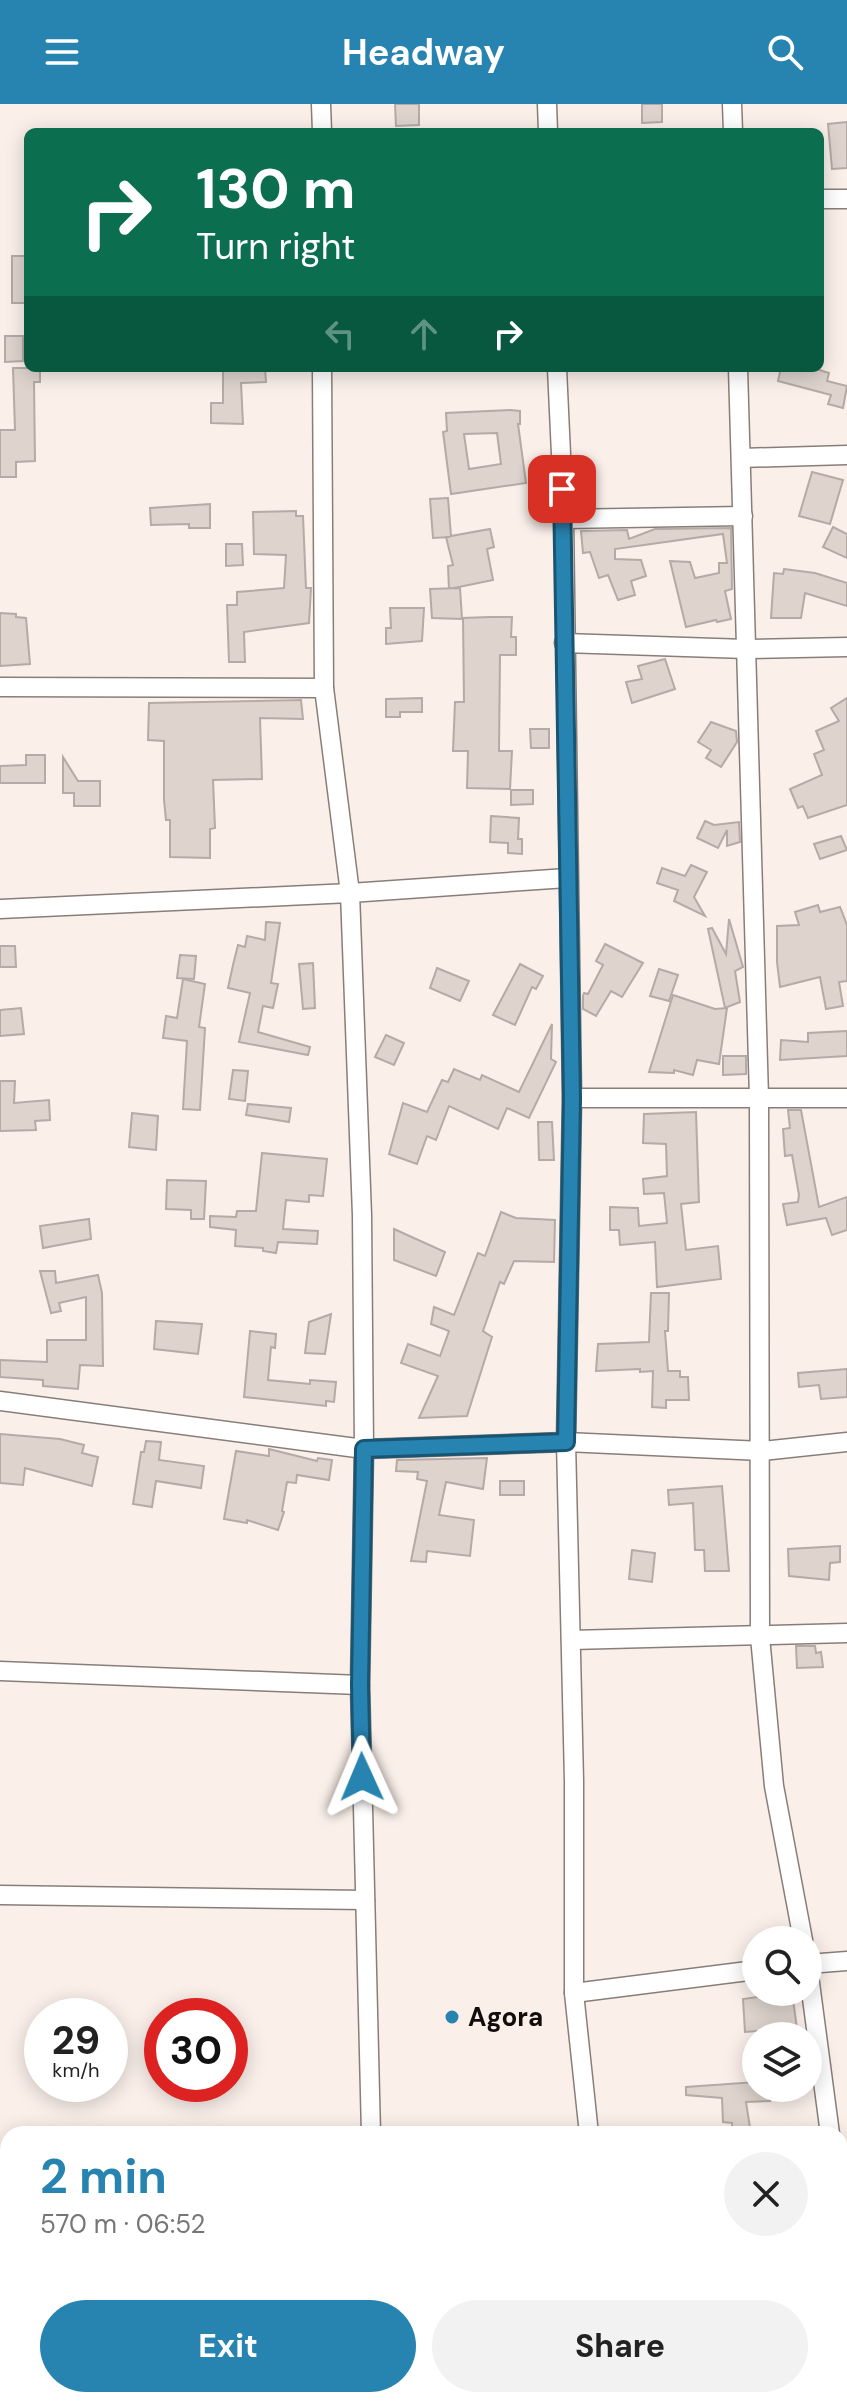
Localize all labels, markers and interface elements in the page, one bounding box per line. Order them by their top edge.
text: Headway [342,29,505,76]
icon: menu [40,30,84,74]
icon: search [763,30,807,74]
text: 130 m [196,152,355,225]
icon: right [64,160,168,264]
text: Turn right [196,223,355,270]
icon: left [318,312,362,356]
icon: ahead [402,312,446,356]
icon: right [486,312,530,356]
pin [528,455,596,523]
icon: arrive [540,467,584,511]
position arrow [320,1735,404,1819]
map controls [742,1926,822,2102]
button: search [742,1926,822,2006]
speed limit sign: 30 [144,1998,248,2102]
place label: Agora [468,2000,543,2034]
marker: Agora [443,2008,461,2026]
text: 29 [52,2014,100,2066]
button: layers [742,2022,822,2102]
text: km/h [52,2057,100,2083]
text: 2 min [40,2145,167,2208]
button: close [724,2152,808,2236]
text: 570 m · 06:52 [40,2207,206,2241]
button: Exit [40,2300,416,2392]
button: Share [432,2300,808,2392]

